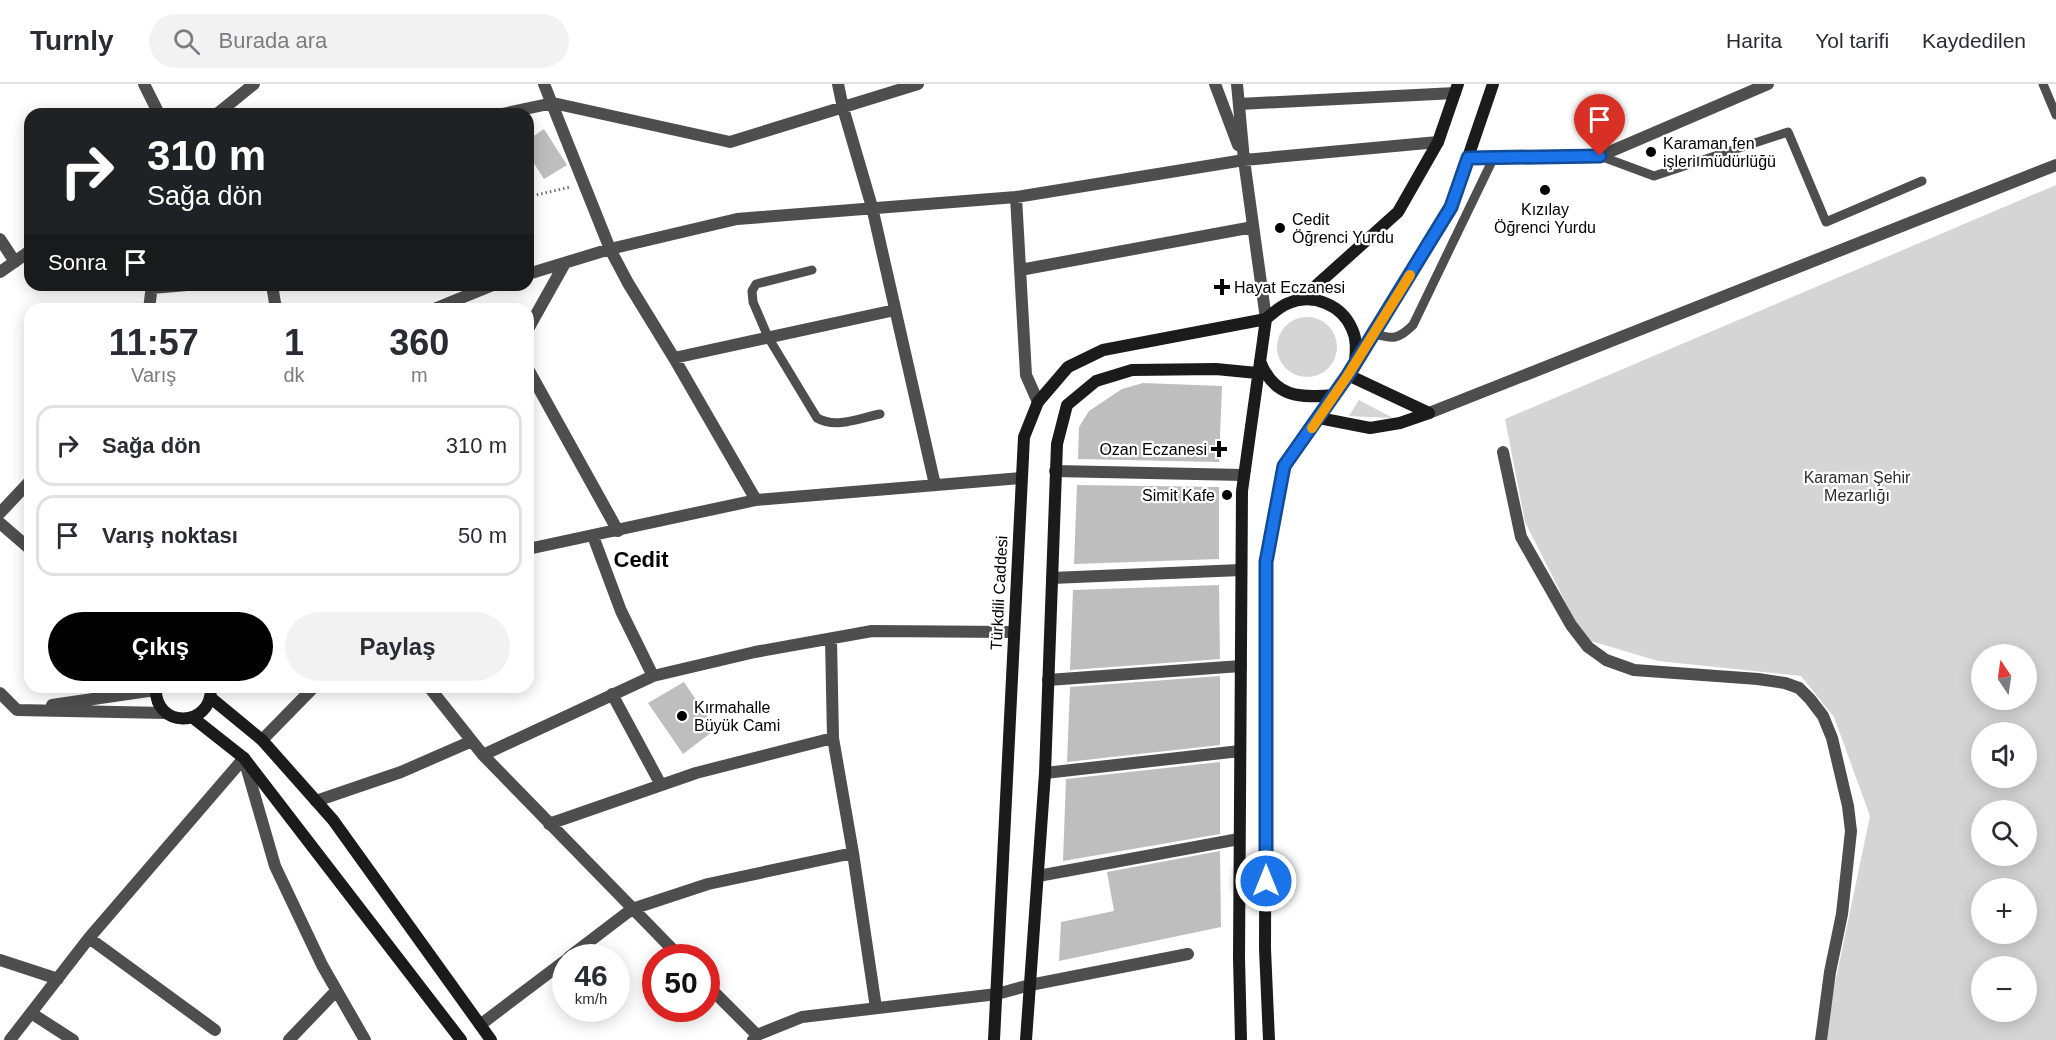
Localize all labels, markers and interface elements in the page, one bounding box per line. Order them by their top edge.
search box [149,14,569,68]
text: Turnly [30,25,113,56]
icon: search [170,25,203,58]
text: Burada ara [218,28,327,53]
text: Harita [1726,29,1782,52]
text: Yol tarifi [1815,29,1889,52]
text: Kaydedilen [1922,29,2026,52]
pin [1574,94,1625,156]
icon: arrive [1583,103,1616,136]
icon: right [48,132,126,210]
text: 310 m [147,132,266,179]
place label: Karaman fen işleri müdürlüğü [1663,135,1776,170]
marker: Karaman fen işleri müdürlüğü [1644,145,1658,159]
text: Sağa dön [147,181,263,211]
marker: Kızılay Öğrenci Yurdu [1538,183,1552,197]
place label: Kızılay Öğrenci Yurdu [1494,201,1596,236]
place label: Cedit Öğrenci Yurdu [1292,211,1394,246]
marker: Cedit Öğrenci Yurdu [1273,221,1287,235]
icon: arrive [119,246,152,279]
text: Sonra [48,250,107,275]
place label: Hayat Eczanesi [1234,279,1345,296]
marker: Hayat Eczanesi [1215,280,1229,294]
text: 11:57 [109,322,199,363]
text: 1 [284,322,304,363]
text: 360 [389,322,449,363]
text: Varış [131,364,176,386]
text: dk [283,364,305,386]
text: m [411,364,428,386]
icon: right [51,429,84,462]
text: Sağa dön [102,433,201,458]
text: 310 m [446,433,507,458]
place label: Ozan Eczanesi [1099,441,1207,458]
marker: Ozan Eczanesi [1212,442,1226,456]
park label: Karaman Şehir Mezarlığı [1804,469,1911,504]
place label: Simit Kafe [1142,487,1215,504]
marker: Simit Kafe [1220,488,1234,502]
icon: arrive [51,519,84,552]
text: Varış noktası [102,523,238,548]
text: 50 m [458,523,507,548]
street label: Türkdili Caddesi [988,535,1010,651]
district label: Cedit [614,547,669,572]
button: Çıkış [48,612,273,681]
button: Paylaş [285,612,510,681]
north arrow [1971,644,2037,710]
map controls [1971,644,2037,1022]
place label: Kırmahalle Büyük Cami [694,699,780,734]
marker: Kırmahalle Büyük Cami [675,709,689,723]
button: sound [1971,722,2037,788]
button: search [1971,800,2037,866]
position arrow [1234,849,1298,913]
button: + [1971,878,2037,944]
speed limit sign: 50 [642,944,720,1022]
button: − [1971,956,2037,1022]
text: 46 [574,959,608,992]
text: km/h [575,990,607,1007]

